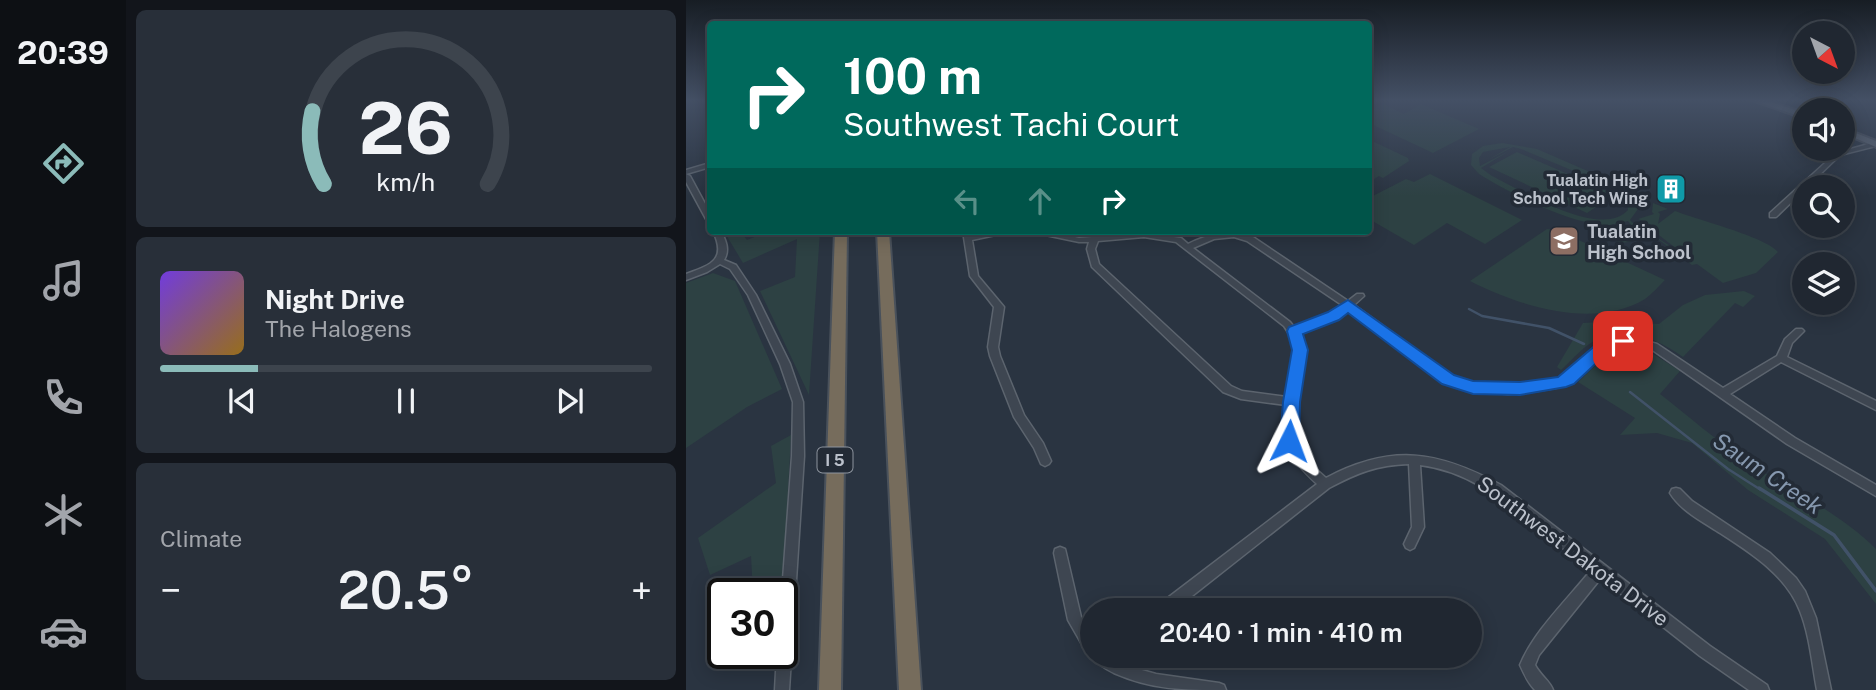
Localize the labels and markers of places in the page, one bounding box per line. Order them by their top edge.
place label: Tualatin High School Tech Wing [1513,171,1648,208]
building icon: Tualatin High School Tech Wing [1654,172,1688,206]
place label: Tualatin High School [1587,221,1691,263]
school or university icon: Tualatin High School [1547,224,1581,258]
pin [1593,311,1653,371]

